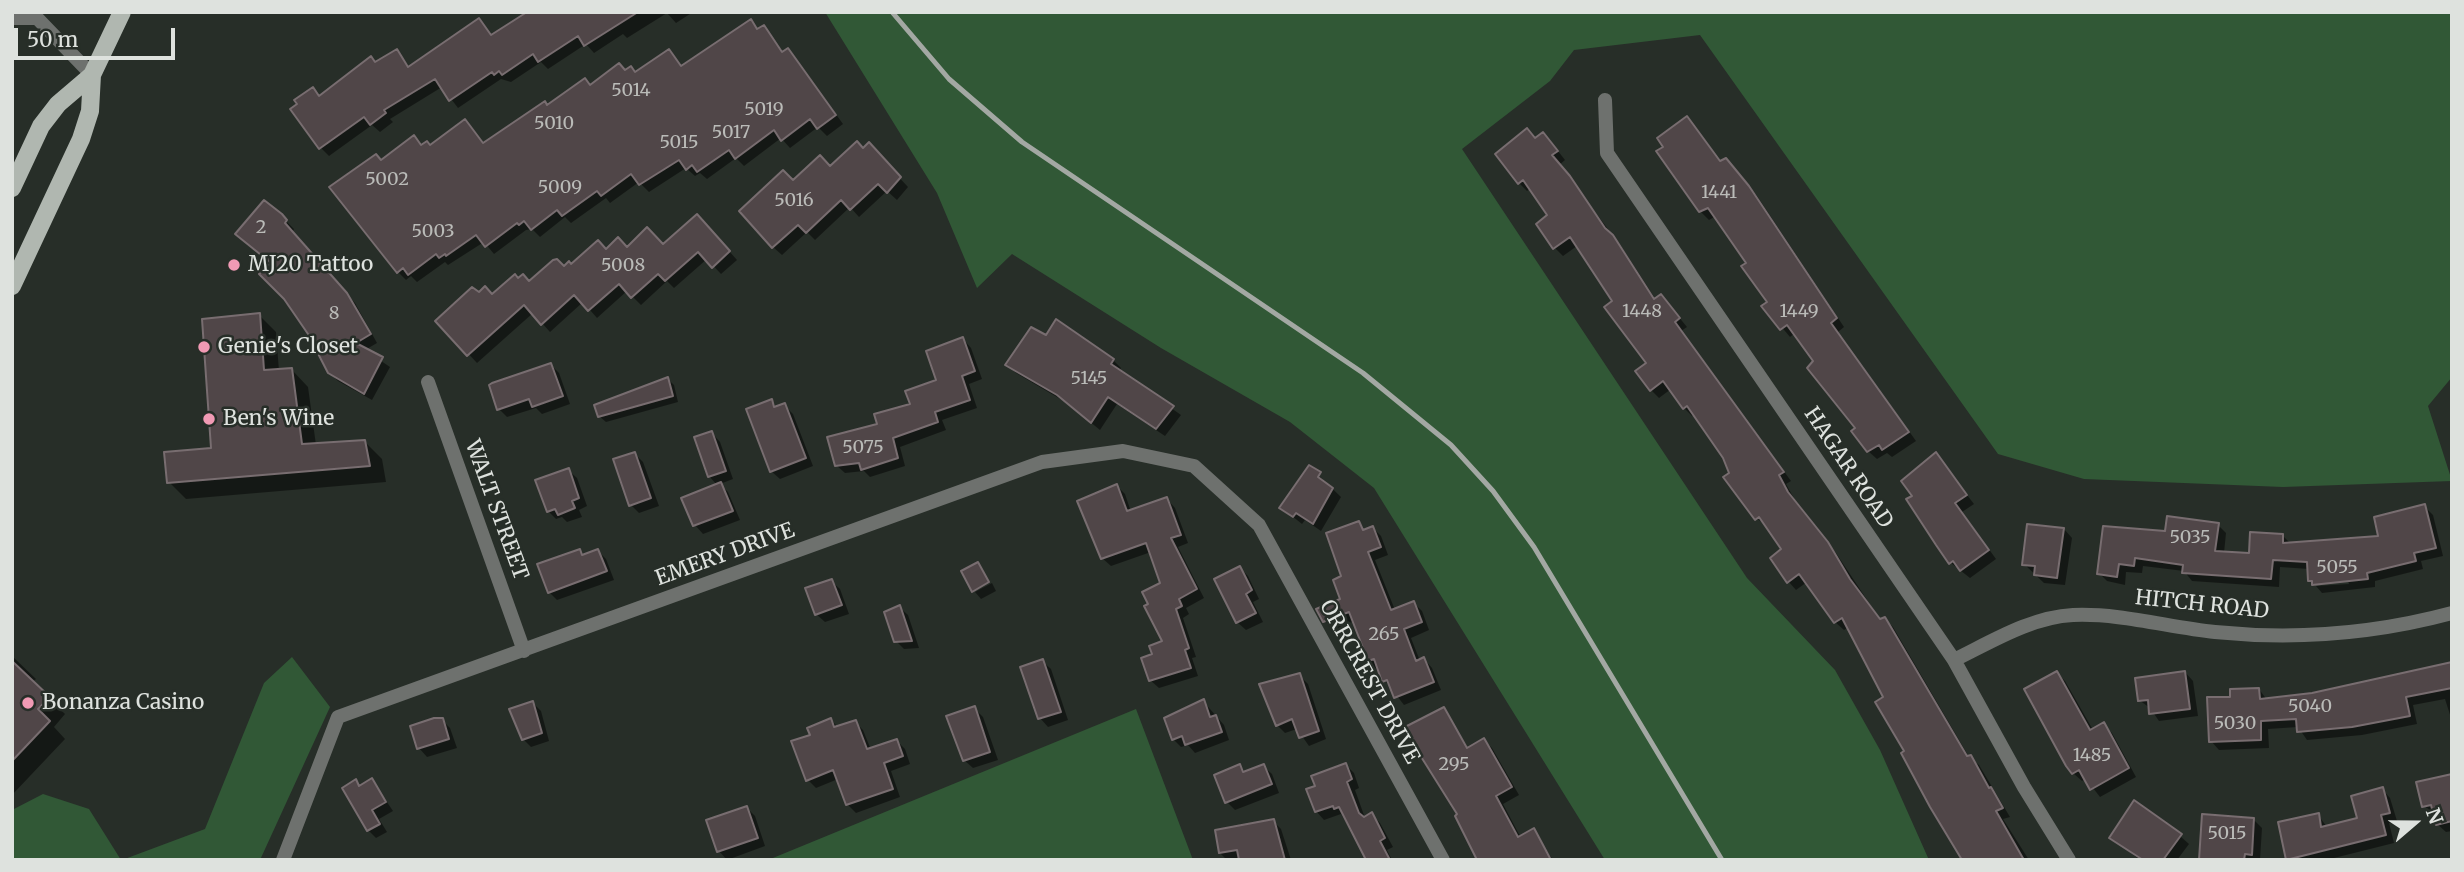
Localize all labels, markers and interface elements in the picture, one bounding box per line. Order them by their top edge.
scale bar [18,14,178,58]
text: 50 m [27,26,78,53]
house number: 5014 [611,80,651,102]
house number: 5019 [744,99,784,121]
house number: 5010 [534,113,574,135]
house number: 5017 [712,122,750,144]
house number: 5015 [659,132,699,154]
house number: 5002 [365,169,409,191]
house number: 5009 [538,177,582,199]
house number: 1441 [1701,182,1737,204]
house number: 5016 [774,190,814,212]
house number: 2 [256,217,266,239]
house number: 5003 [411,221,455,243]
place label: MJ20 Tattoo [248,252,373,278]
house number: 5008 [601,255,645,277]
marker: MJ20 Tattoo [226,257,242,273]
house number: 1448 [1622,301,1662,323]
house number: 1449 [1779,301,1819,323]
house number: 8 [329,303,339,325]
place label: Genie's Closet [218,334,358,360]
marker: Genie's Closet [196,339,212,355]
house number: 5145 [1071,368,1107,390]
street label: HAGAR ROAD [1798,403,1898,533]
place label: Ben's Wine [223,406,334,432]
marker: Ben's Wine [201,411,217,427]
street label: WALT STREET [459,437,533,583]
house number: 5075 [842,437,884,459]
street label: EMERY DRIVE [652,518,798,592]
house number: 5035 [2170,527,2210,549]
house number: 5055 [2316,557,2358,579]
street label: HITCH ROAD [2134,585,2270,625]
street label: ORRCREST DRIVE [1314,596,1424,768]
house number: 265 [1369,624,1399,646]
place label: Bonanza Casino [42,690,204,716]
marker: Bonanza Casino [20,695,36,711]
house number: 5040 [2288,696,2332,718]
house number: 5030 [2214,713,2256,735]
house number: 1485 [2073,745,2111,767]
house number: 295 [1438,754,1470,776]
north arrow [2380,788,2450,858]
text: N [2421,805,2449,827]
house number: 5015 [2207,823,2247,845]

